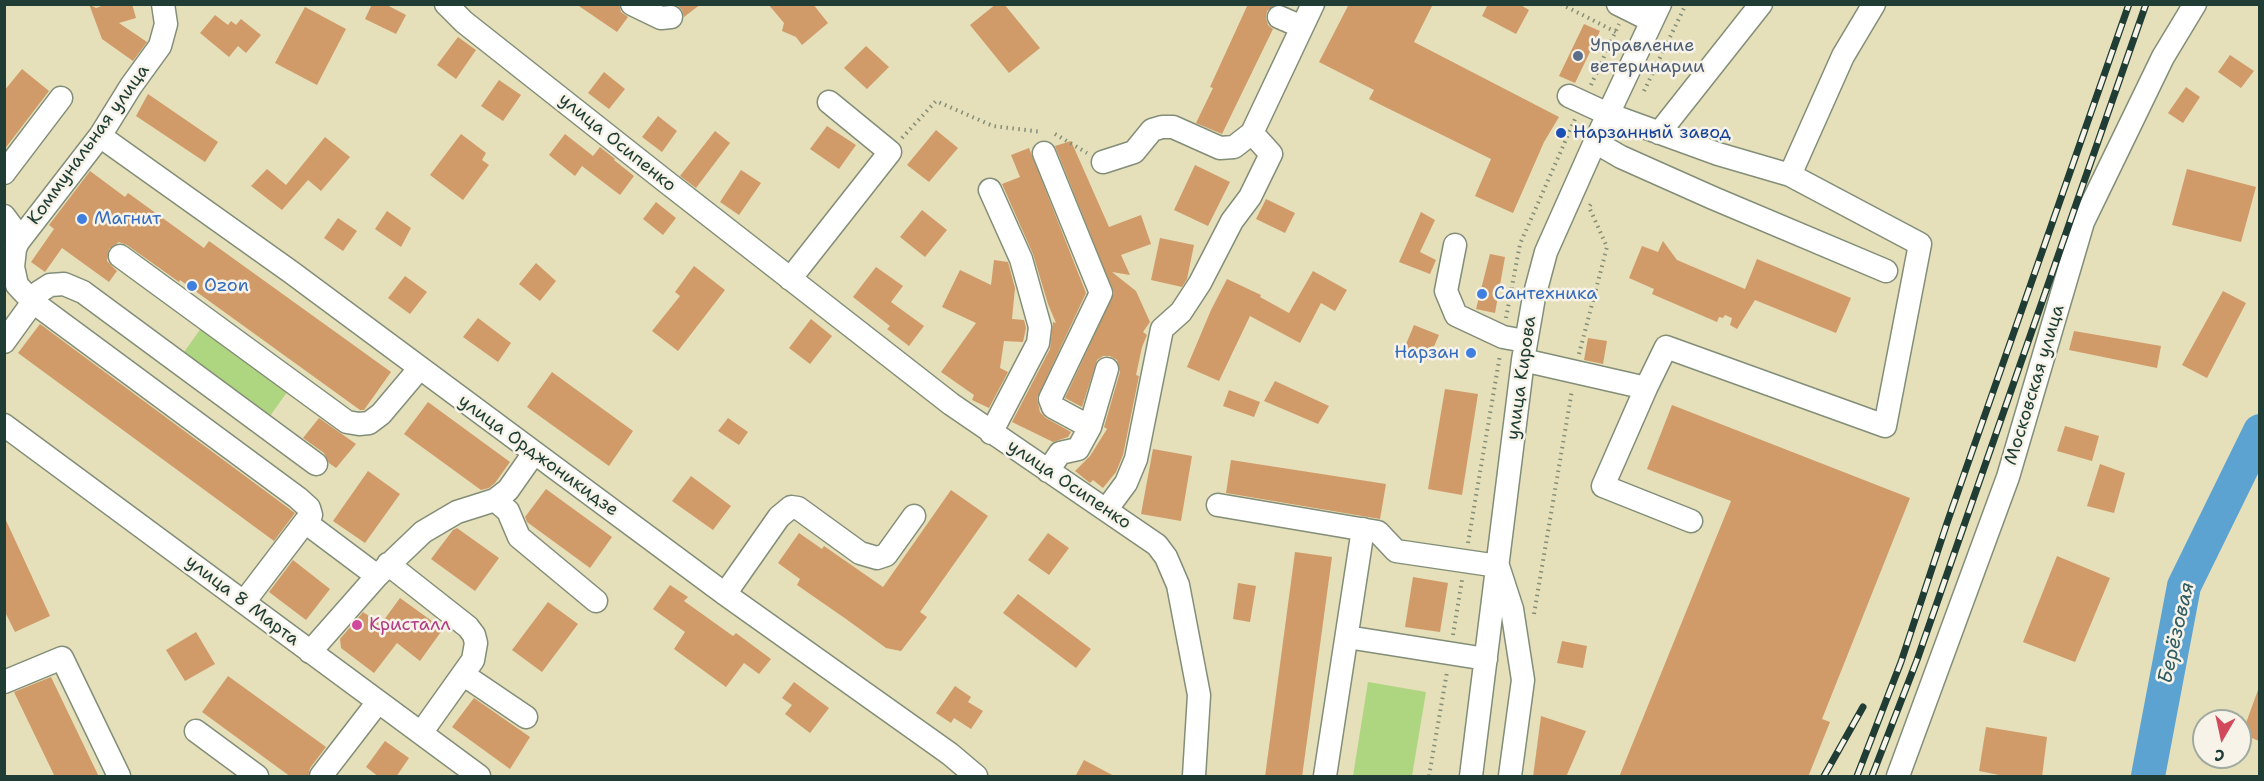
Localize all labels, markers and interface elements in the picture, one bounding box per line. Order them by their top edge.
place label: Управление ветеринарии [1590,35,1705,78]
marker: Управление ветеринарии [1571,49,1585,63]
street label: Коммунальная улица [24,61,154,229]
street label: улица Осипенко [554,89,680,197]
place label: Нарзанный завод [1573,122,1731,144]
marker: Нарзанный завод [1554,126,1568,140]
place label: Магнит [94,208,161,230]
marker: Магнит [75,212,89,226]
place label: Ozon [204,275,249,297]
marker: Ozon [185,279,199,293]
place label: Сантехника [1494,283,1598,305]
marker: Сантехника [1475,287,1489,301]
street label: Московская улица [2000,302,2070,468]
street label: улица Кирова [1503,315,1541,441]
place label: Нарзан [1394,342,1459,364]
marker: Нарзан [1464,346,1478,360]
street label: улица Орджоникидзе [454,391,622,521]
street label: улица Осипенко [1003,436,1135,534]
street label: улица 8 Марта [181,551,303,651]
water label: Берёзовая [2154,580,2200,686]
place label: Кристалл [369,614,450,636]
marker: Кристалл [350,618,364,632]
north arrow [2192,709,2252,769]
text: С [2213,744,2226,766]

